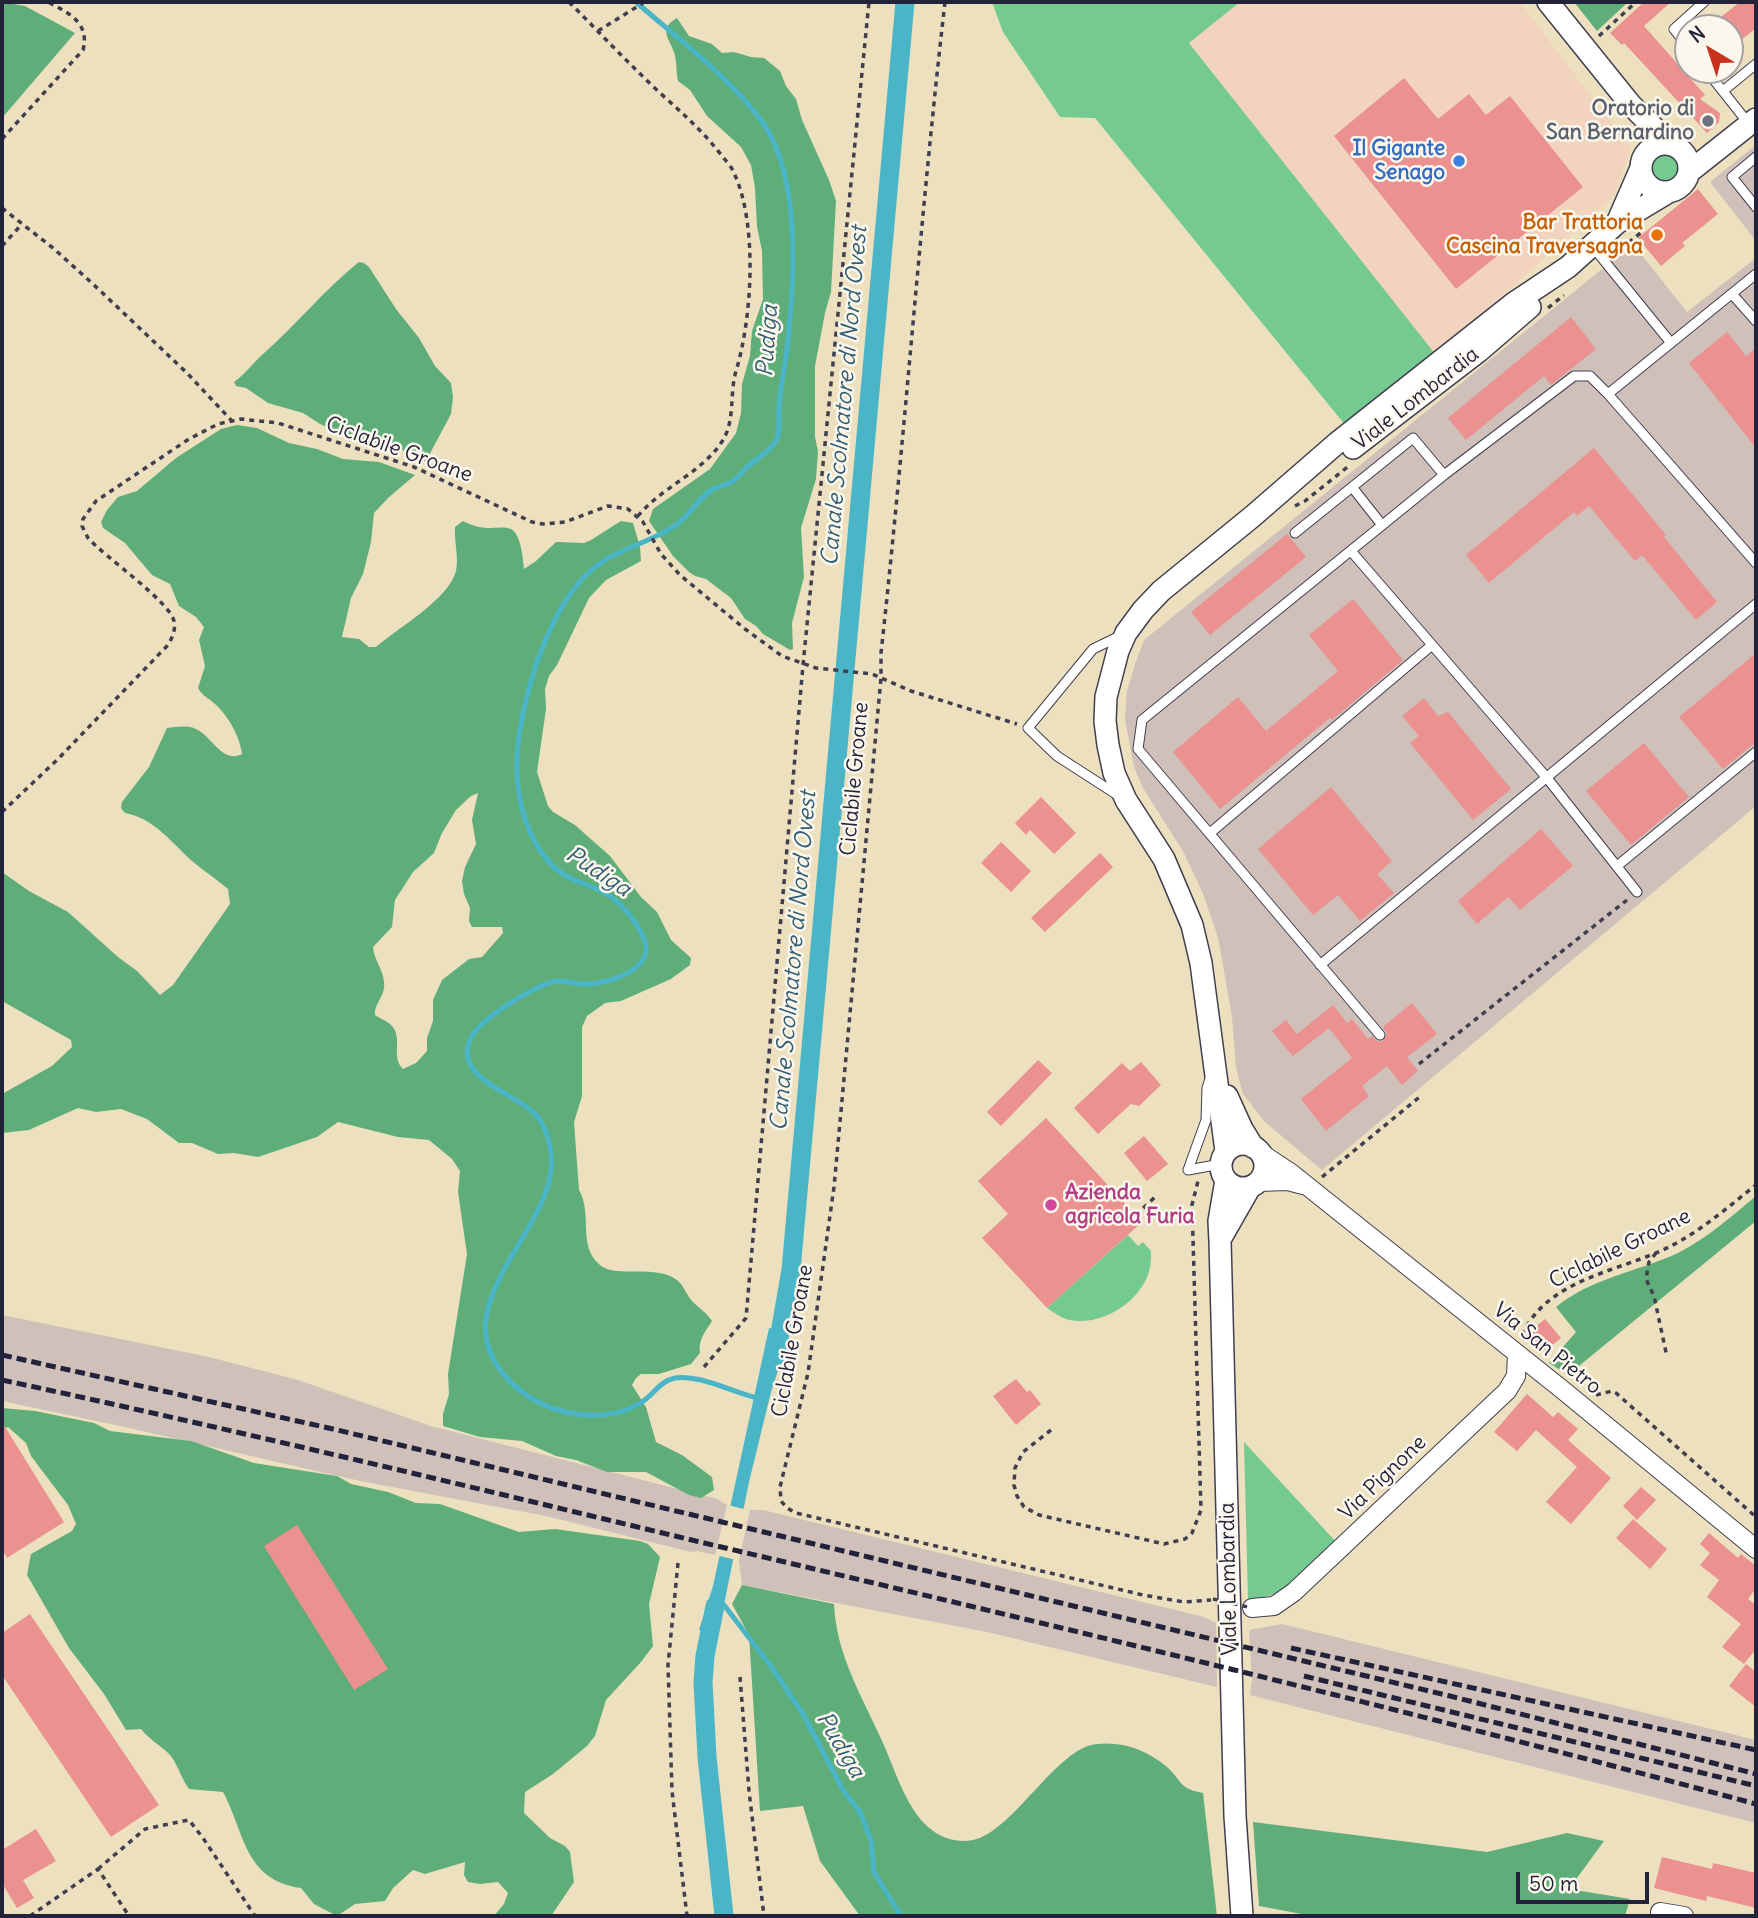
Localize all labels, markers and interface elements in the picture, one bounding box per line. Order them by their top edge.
north arrow [1674,14,1744,84]
text: N [1684,21,1710,48]
place label: Oratorio di San Bernardino [1546,96,1694,146]
marker: Oratorio di San Bernardino [1700,113,1716,129]
place label: Il Gigante Senago [1352,136,1445,186]
marker: Il Gigante Senago [1451,153,1467,169]
place label: Bar Trattoria Cascina Traversagna [1446,210,1643,260]
water label: Canale Scolmatore di Nord Ovest [816,225,874,567]
marker: Bar Trattoria Cascina Traversagna [1649,227,1665,243]
water label: Pudiga [752,304,784,378]
street label: Viale Lombardia [1348,342,1484,456]
street label: Ciclabile Groane [322,412,476,488]
street label: Ciclabile Groane [836,701,874,857]
water label: Canale Scolmatore di Nord Ovest [765,790,823,1132]
water label: Pudiga [560,841,636,903]
place label: Azienda agricola Furia [1065,1180,1195,1230]
marker: Azienda agricola Furia [1043,1197,1059,1213]
street label: Ciclabile Groane [1545,1204,1695,1294]
street label: Ciclabile Groane [767,1263,819,1419]
street label: Via San Pietro [1488,1298,1606,1400]
street label: Via Pignone [1334,1430,1432,1526]
street label: Viale Lombardia [1215,1502,1243,1656]
water label: Pudiga [810,1707,870,1783]
scale bar [1520,1858,1653,1902]
text: 50 m [1529,1870,1578,1897]

